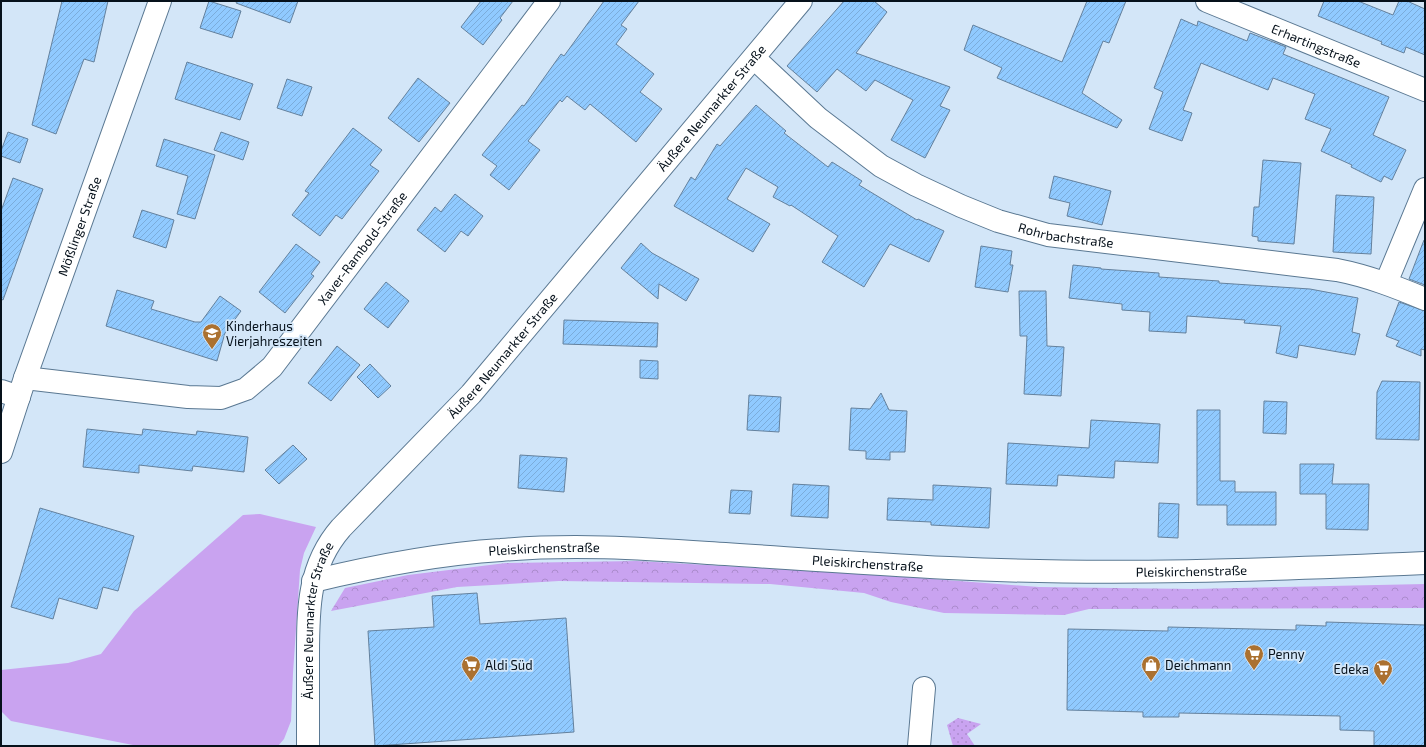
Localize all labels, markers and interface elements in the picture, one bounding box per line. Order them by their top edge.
street label: Erhartingstraße [1269,20,1363,71]
street label: Äußere Neumarkter Straße [654,41,769,174]
street label: Mößlinger Straße [54,174,105,278]
street label: Xaver-Rambold-Straße [314,188,410,308]
street label: Rohrbachstraße [1017,219,1114,251]
street label: Äußere Neumarkter Straße [444,289,561,421]
place label: Kinderhaus Vierjahreszeiten [226,318,322,349]
school or university icon: Kinderhaus Vierjahreszeiten [201,322,223,350]
street label: Äußere Neumarkter Straße [300,539,337,699]
street label: Pleiskirchenstraße [488,539,600,559]
street label: Pleiskirchenstraße [811,552,924,575]
street label: Pleiskirchenstraße [1136,562,1247,580]
supermarket icon: Penny [1243,643,1265,671]
place label: Penny [1268,646,1305,662]
supermarket icon: Aldi Süd [460,654,482,682]
shop icon: Deichmann [1140,654,1162,682]
place label: Aldi Süd [485,657,533,673]
place label: Deichmann [1165,657,1231,673]
supermarket icon: Edeka [1372,658,1394,686]
place label: Edeka [1334,661,1369,677]

